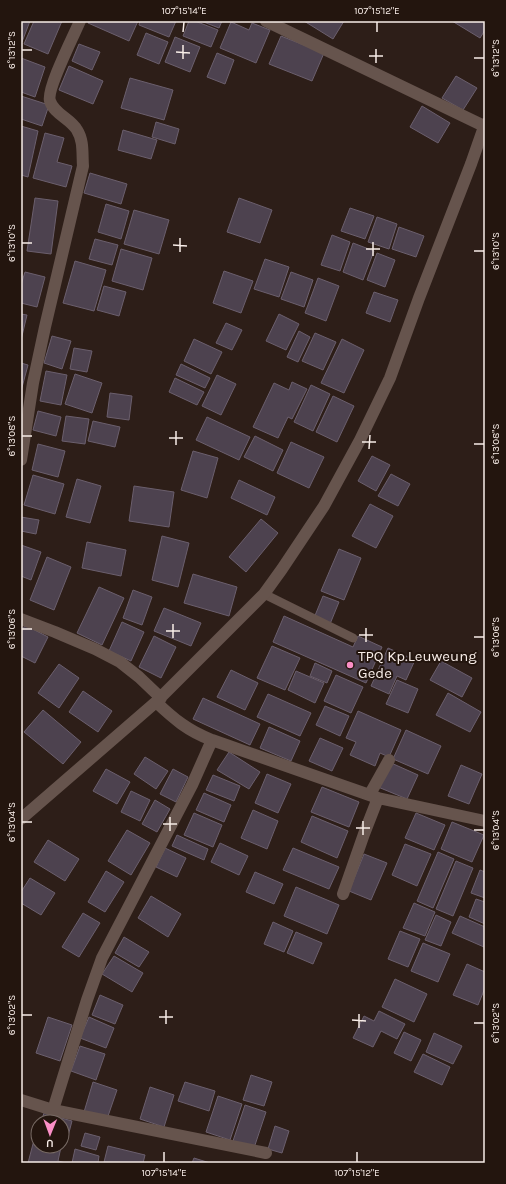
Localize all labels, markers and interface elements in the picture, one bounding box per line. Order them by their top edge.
text: 107°15'14"E [161,5,207,17]
text: 107°15'12"E [354,5,400,17]
text: 6°13'12"S [6,31,18,69]
text: 6°13'12"S [490,39,502,77]
text: 6°13'10"S [6,224,18,262]
text: 6°13'10"S [490,232,502,270]
text: 6°13'08"S [6,416,18,456]
text: 6°13'08"S [490,424,502,464]
text: 6°13'06"S [6,609,18,649]
text: 6°13'06"S [490,617,502,657]
place label: TPQ Kp.Leuweung Gede [358,647,477,682]
marker: TPQ Kp.Leuweung Gede [345,660,355,670]
text: 6°13'04"S [6,802,18,842]
text: 6°13'04"S [490,810,502,850]
text: 6°13'02"S [6,995,18,1035]
text: 6°13'02"S [490,1003,502,1043]
north arrow [30,1114,70,1154]
text: U [46,1137,54,1150]
text: 107°15'14"E [141,1167,187,1179]
text: 107°15'12"E [334,1167,380,1179]

